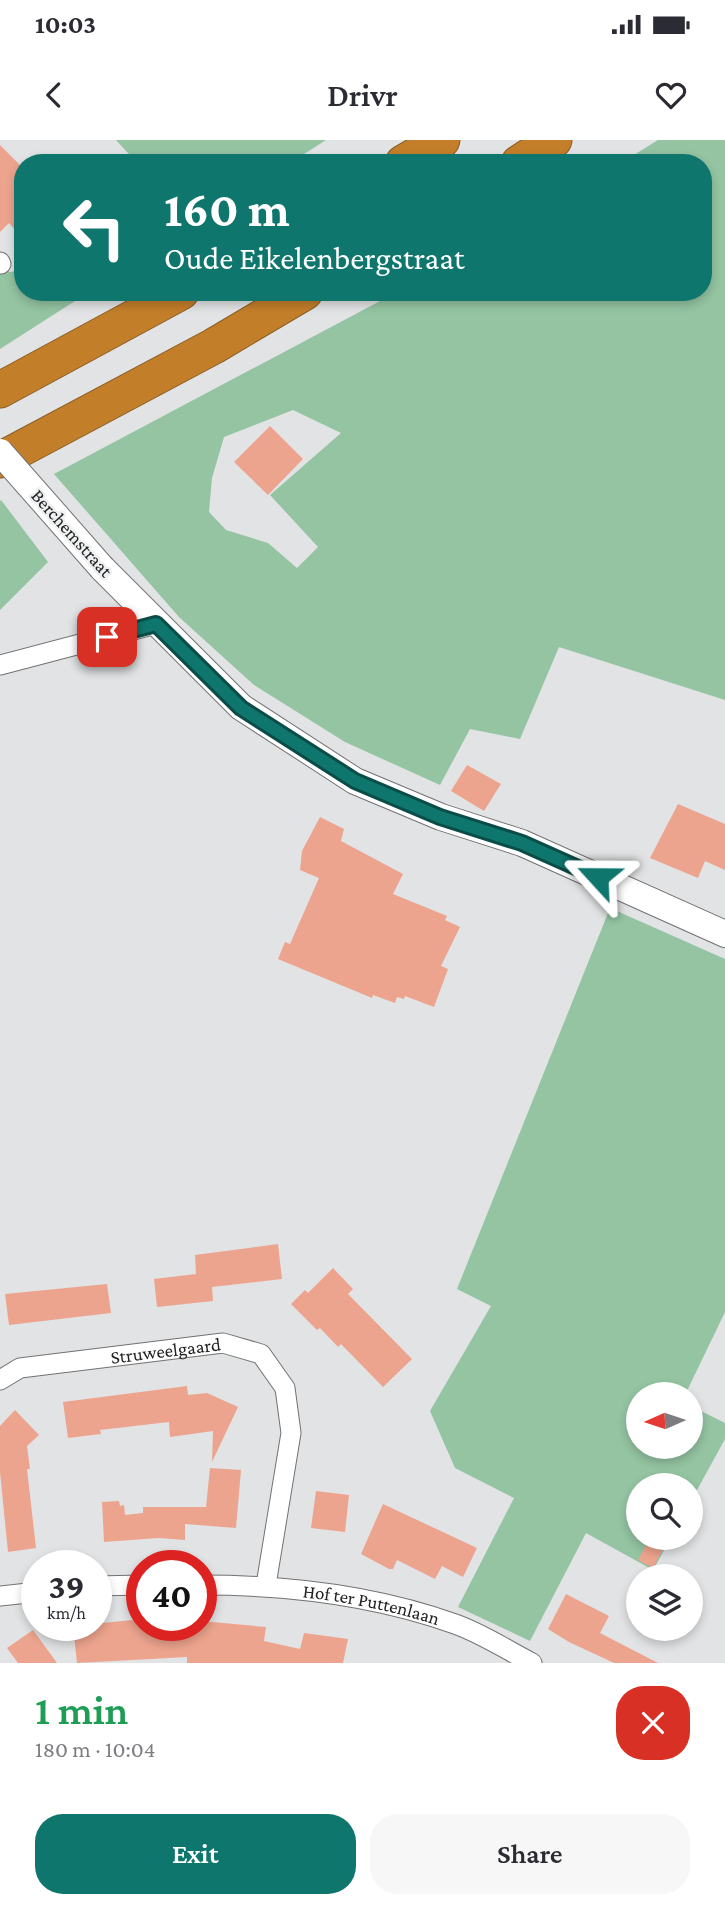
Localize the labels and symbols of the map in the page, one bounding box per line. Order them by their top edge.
street label: Berchemstraat [27,485,117,582]
pin [77,607,137,667]
position arrow [561,840,635,914]
street label: Struweelgaard [109,1333,222,1367]
north arrow [626,1382,704,1460]
speed limit sign: 40 [126,1550,217,1641]
street label: Hof ter Puttenlaan [302,1580,443,1629]

